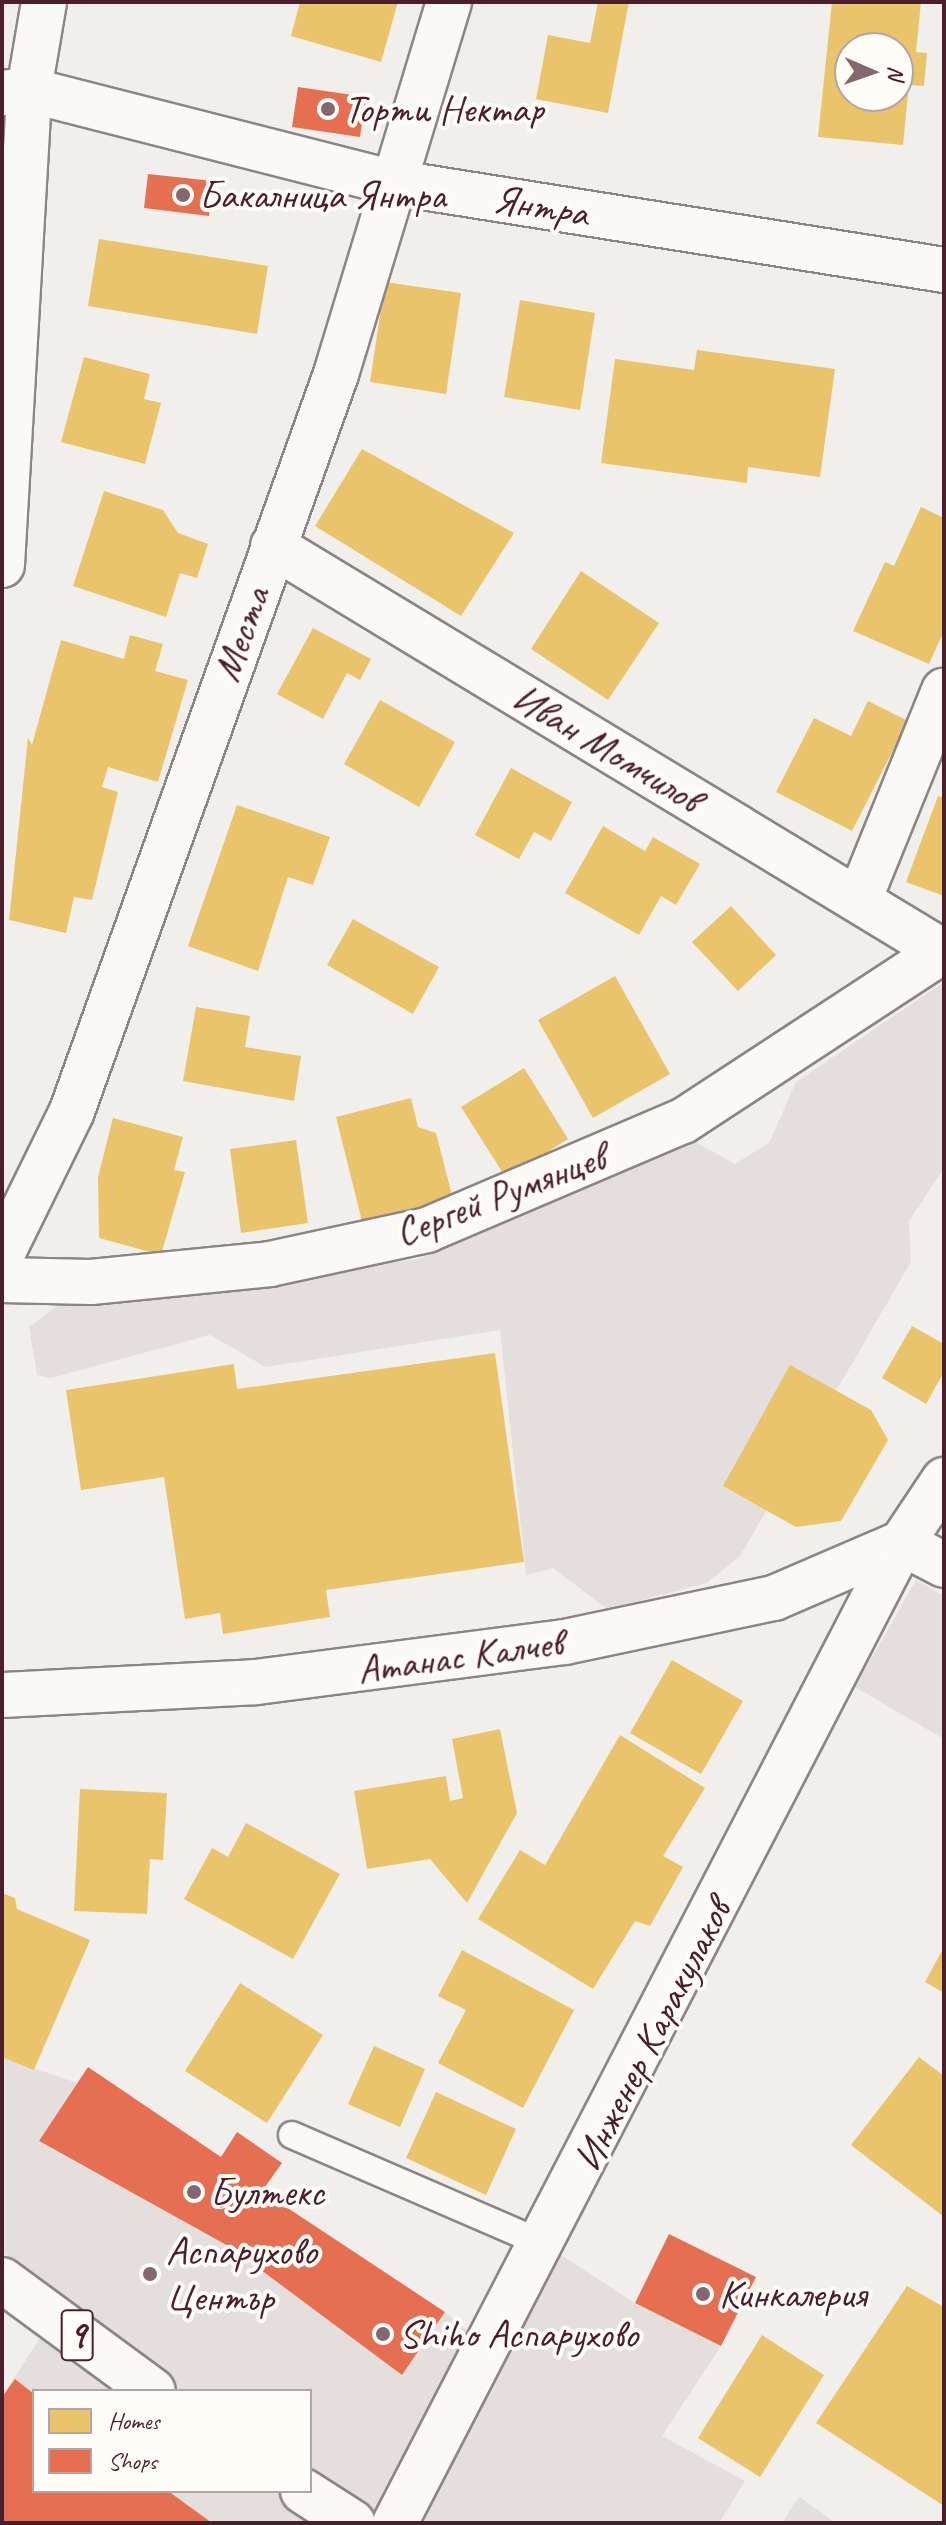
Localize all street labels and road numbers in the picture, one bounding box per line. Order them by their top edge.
street label: Янтра [490,175,592,237]
street label: Места [202,580,280,688]
street label: Иван Момчилов [502,672,712,824]
street label: Сергей Румянцев [388,1133,612,1257]
street label: Атанас Калчев [354,1618,566,1694]
street label: Инженер Каракулаков [564,1892,740,2178]
road number: 9 [59,2301,95,2369]

